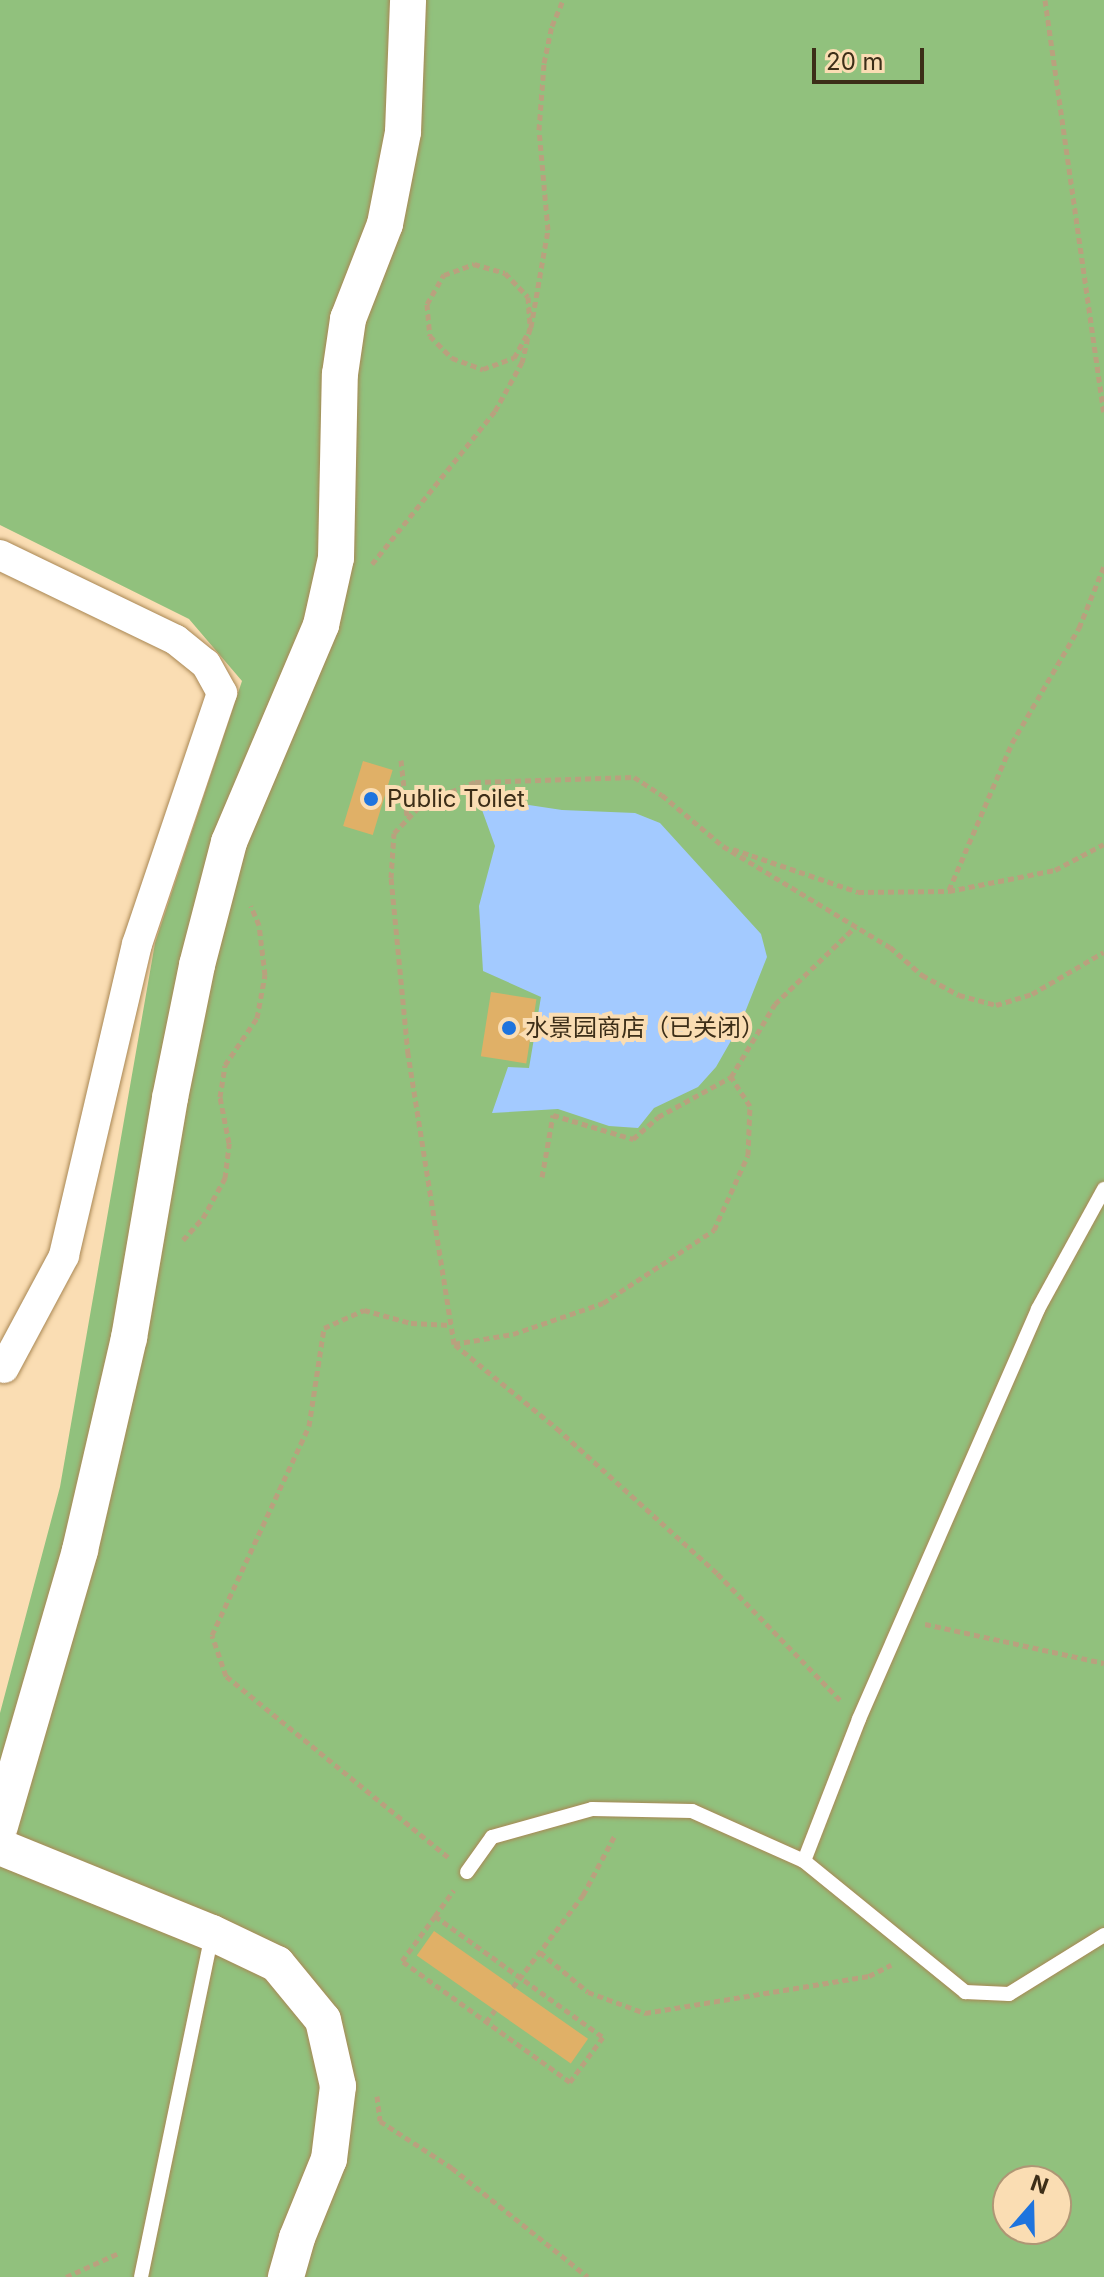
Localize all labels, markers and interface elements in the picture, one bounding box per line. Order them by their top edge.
scale bar [816,32,928,82]
text: 20 m [826,47,884,76]
place label: Public Toilet [387,785,525,813]
marker: Public Toilet [362,790,380,808]
place label: 水景园商店（已关闭） [525,1014,765,1042]
marker: 水景园商店（已关闭） [500,1019,518,1037]
north arrow [992,2165,1072,2245]
text: N [1027,2169,1052,2199]

